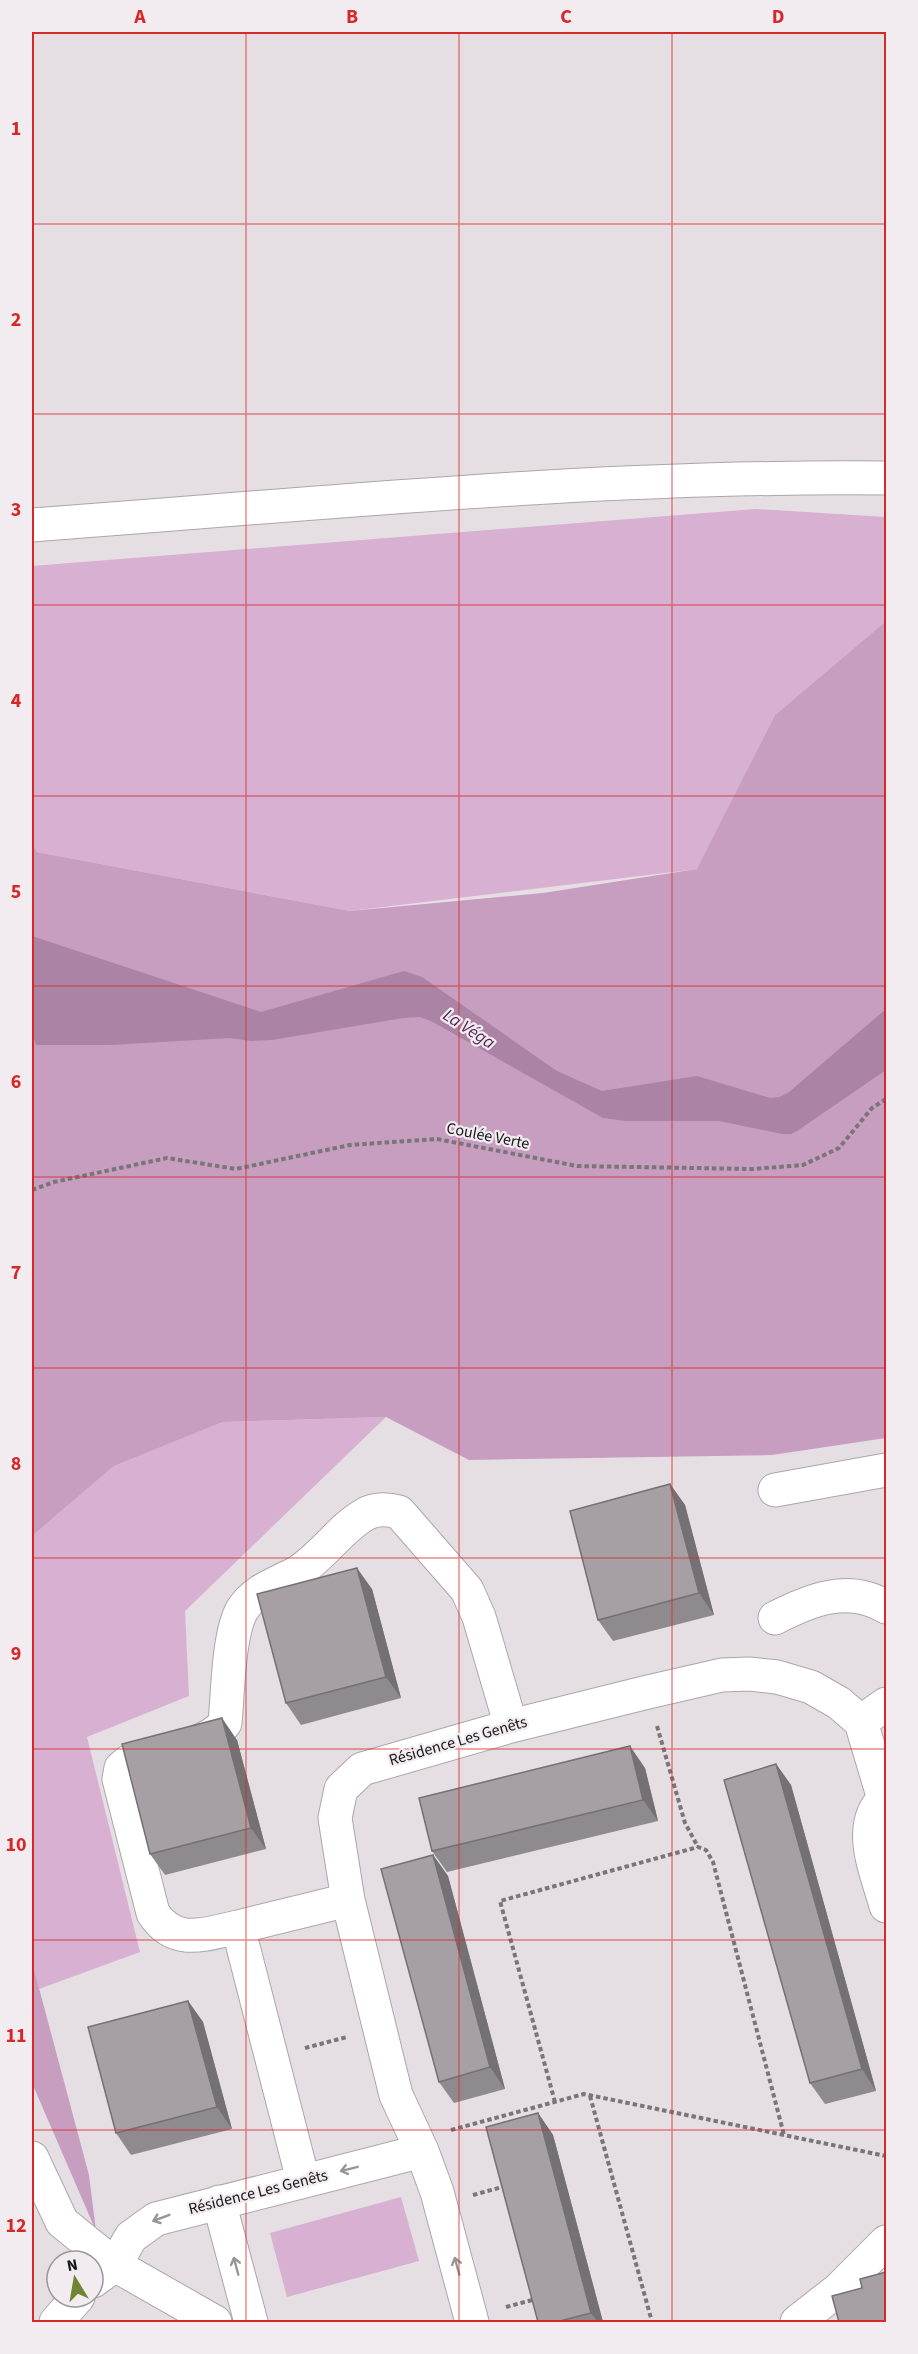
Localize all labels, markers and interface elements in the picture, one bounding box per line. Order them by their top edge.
text: A [133,3,146,31]
text: B [346,3,358,31]
text: C [560,3,572,31]
text: D [772,3,784,31]
text: 1 [11,115,21,143]
text: 2 [11,306,21,334]
text: 3 [11,496,21,524]
text: 4 [11,687,22,715]
text: 5 [11,878,21,906]
water label: La Véga [438,1003,500,1055]
text: 6 [11,1068,21,1096]
street label: Coulée Verte [445,1117,532,1155]
text: 7 [11,1259,21,1287]
text: 8 [11,1450,21,1478]
text: 9 [11,1640,21,1668]
street label: Résidence Les Genêts [386,1711,530,1771]
text: 10 [5,1831,27,1859]
text: 11 [5,2022,27,2050]
street label: Résidence Les Genêts [186,2164,330,2220]
one-way arrow [340,2164,359,2176]
text: 12 [5,2212,27,2240]
one-way arrow [152,2214,171,2225]
north arrow [45,2249,105,2309]
text: N [65,2253,80,2277]
one-way arrow [230,2257,241,2276]
one-way arrow [450,2257,462,2276]

